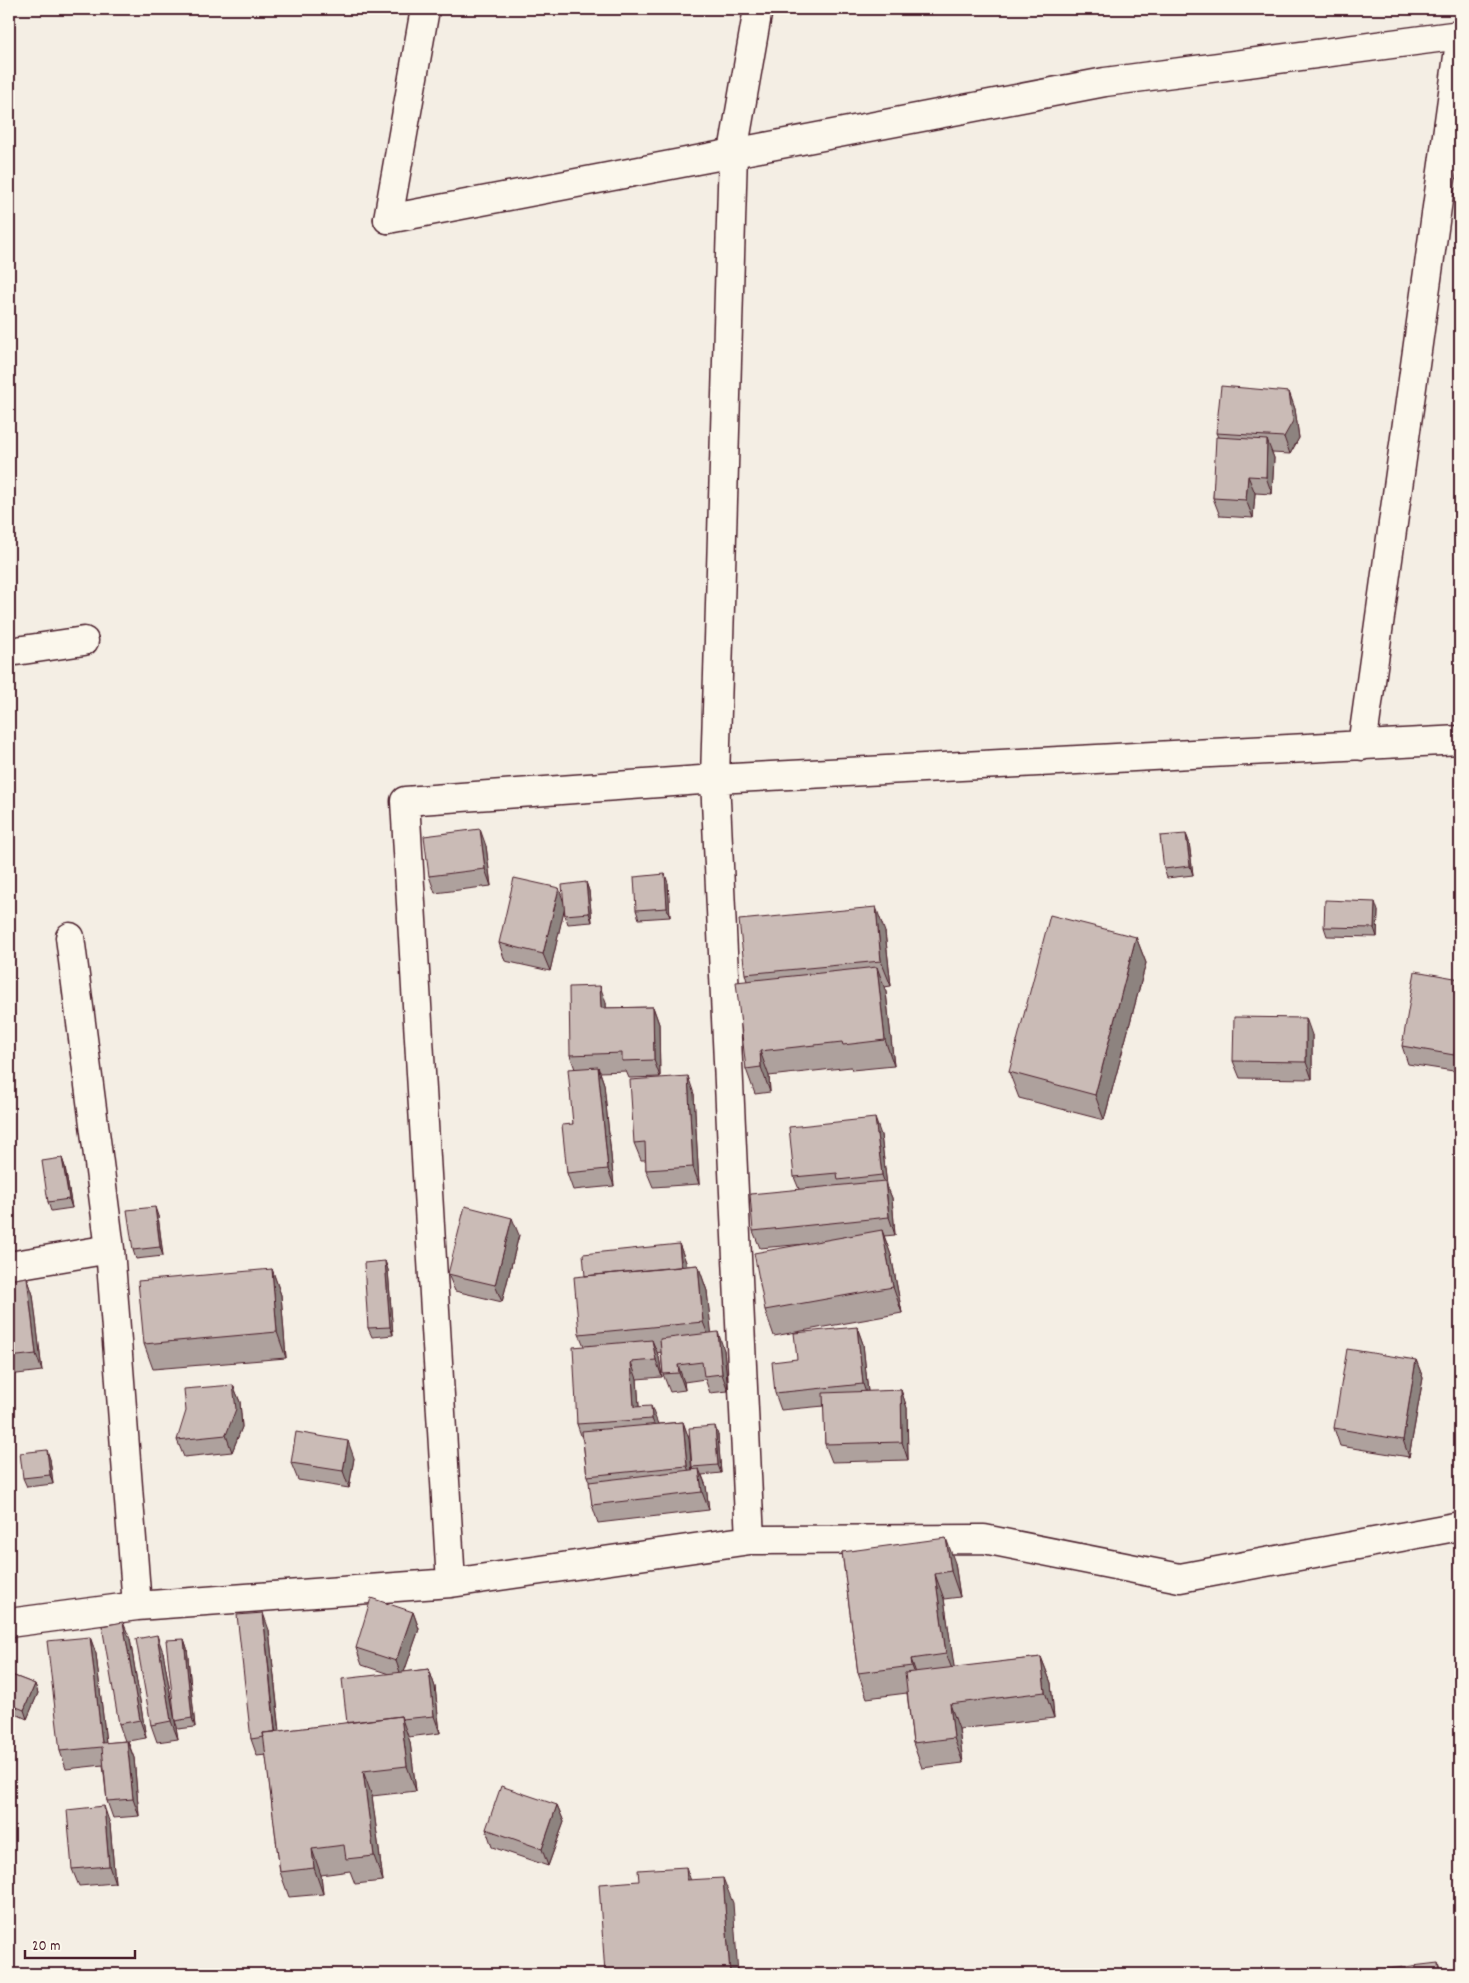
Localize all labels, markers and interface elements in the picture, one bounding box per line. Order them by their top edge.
scale bar [25,1928,135,1960]
text: 20 m [32,1936,60,1958]

